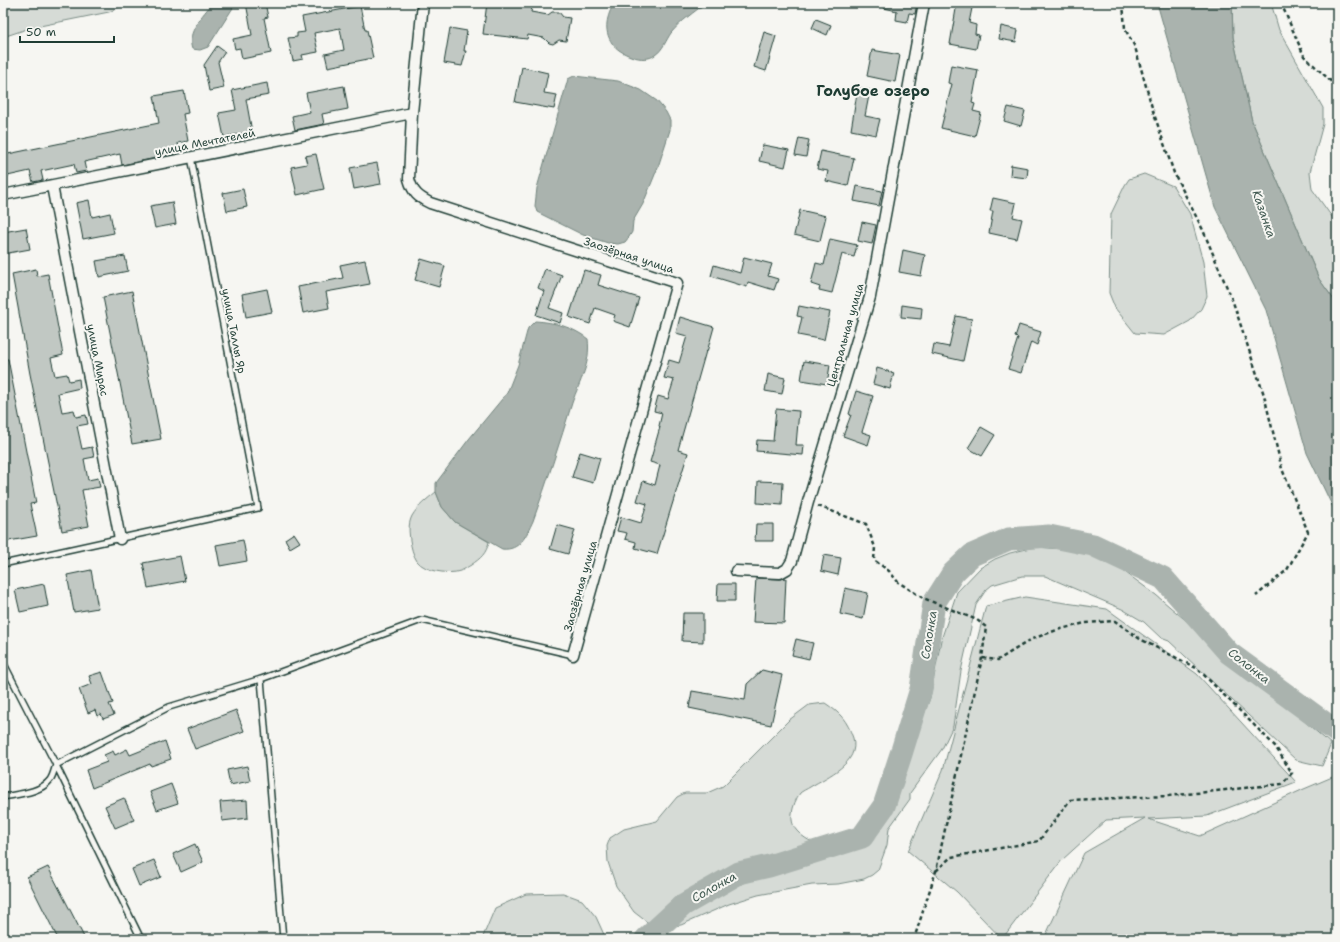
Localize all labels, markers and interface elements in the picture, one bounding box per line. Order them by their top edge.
scale bar [20,18,114,44]
text: 50 m [26,24,56,40]
district label: Голубое озеро [816,81,930,101]
street label: улица Мечтателей [154,125,256,160]
water label: Казанка [1248,188,1280,240]
street label: Заозёрная улица [582,234,676,277]
street label: Центральная улица [824,281,867,389]
street label: улица Таллы Яр [218,287,249,375]
street label: улица Мирас [83,323,112,398]
street label: Заозёрная улица [560,539,601,633]
water label: Солонка [917,610,941,660]
water label: Солонка [1225,645,1273,687]
water label: Солонка [689,868,739,906]

